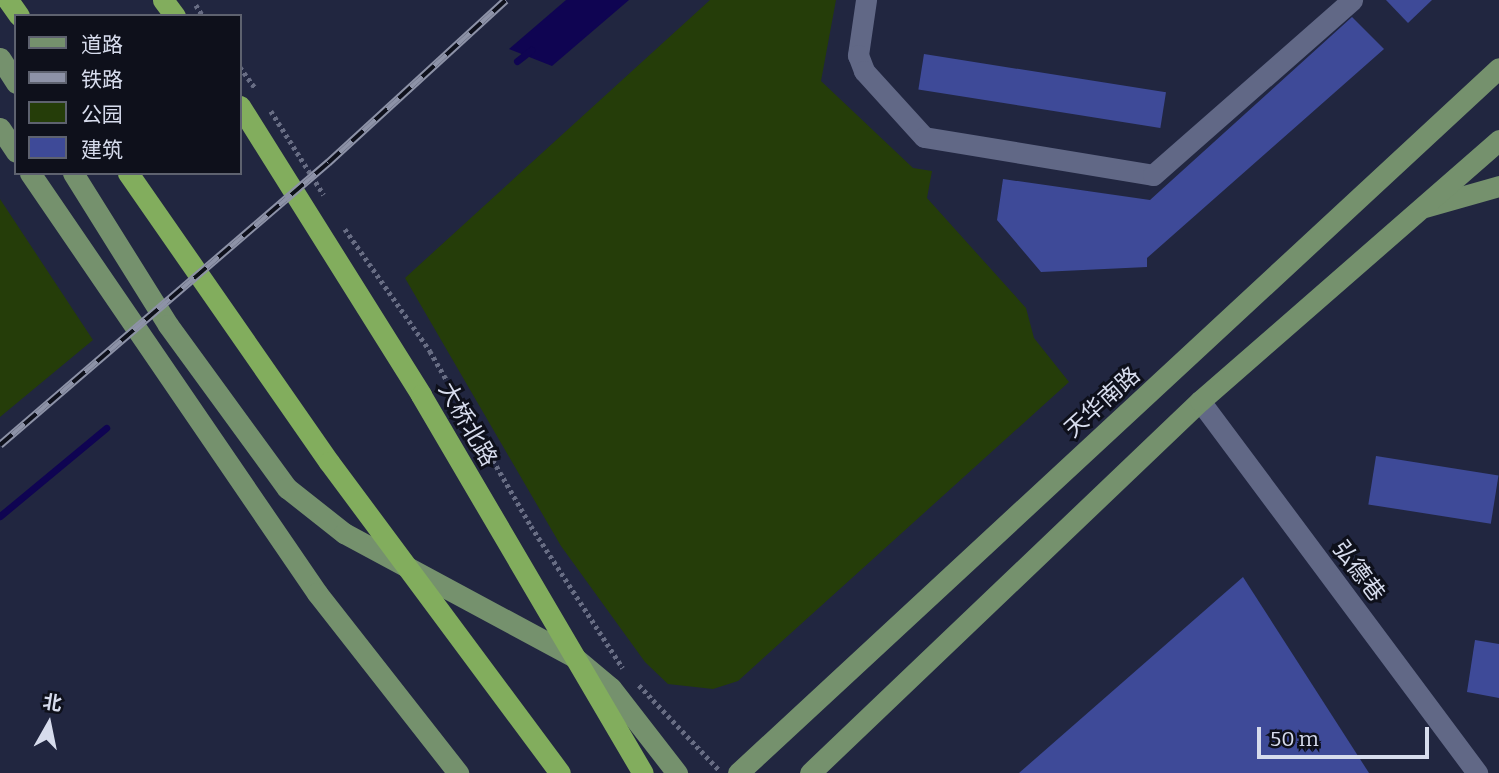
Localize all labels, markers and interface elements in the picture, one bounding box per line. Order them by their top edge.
legend [14,14,242,175]
text: 道路 [81,32,123,58]
text: 铁路 [81,67,123,93]
text: 公园 [81,102,123,128]
text: 建筑 [81,137,123,163]
street label: 天华南路 [1059,361,1145,443]
street label: 大桥北路 [433,377,503,471]
street label: 弘德巷 [1327,535,1391,607]
north arrow [14,689,84,759]
text: 北 [41,690,64,716]
scale bar [1261,714,1432,758]
text: 50 m [1270,726,1319,752]

